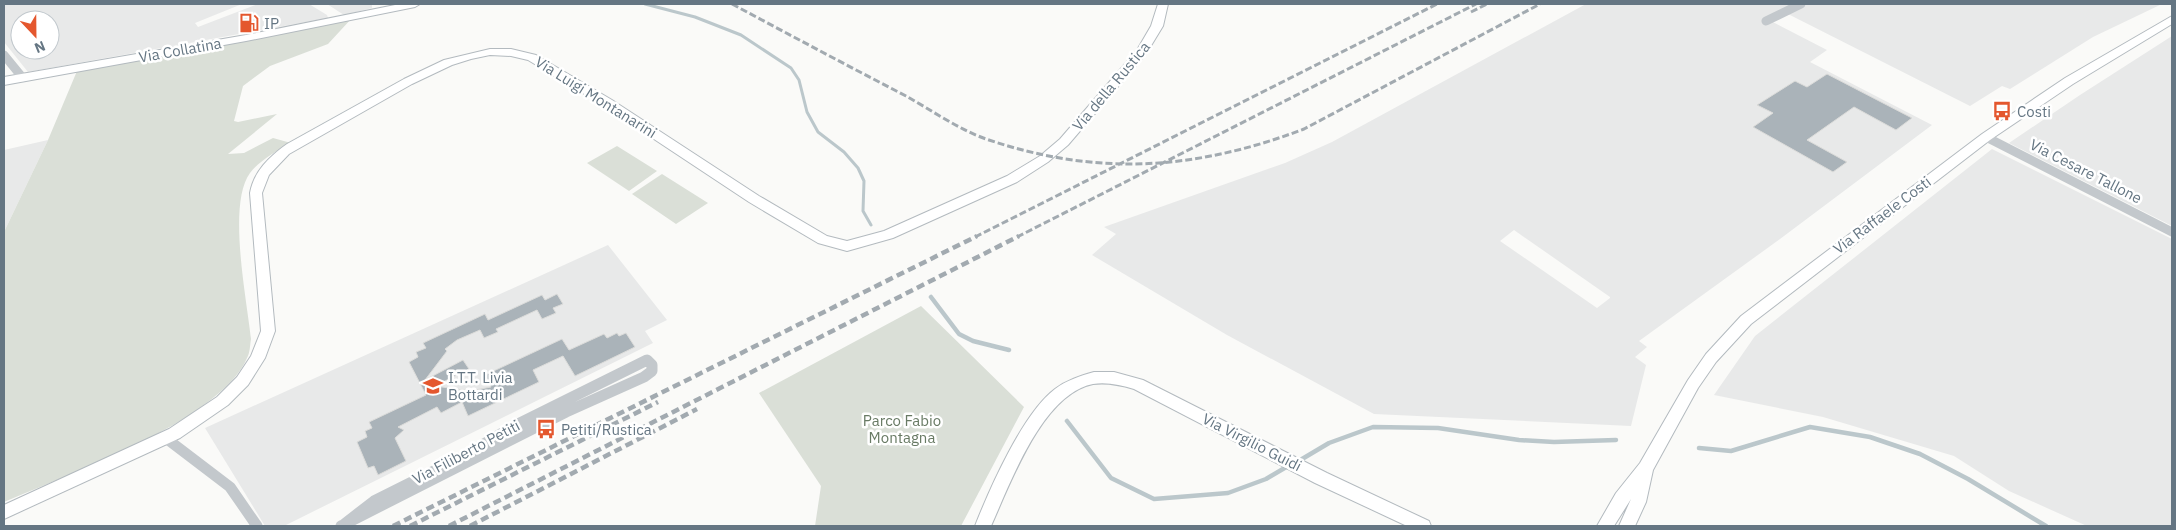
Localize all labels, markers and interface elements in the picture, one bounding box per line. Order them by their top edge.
north arrow [10,10,60,60]
fuel station icon: IP [238,12,260,34]
place label: IP [264,14,279,33]
street label: Via Collatina [137,33,223,67]
text: N [32,37,48,57]
street label: Via della Rustica [1068,37,1154,135]
street label: Via Luigi Montanarini [532,52,660,142]
bus stop icon: Costi [1991,100,2013,122]
place label: Costi [2017,102,2051,121]
street label: Via Cesare Tallone [2027,135,2145,207]
street label: Via Raffaele Costi [1829,172,1935,258]
place label: I.T.T. Livia Bottardi [448,368,513,404]
school or university icon: I.T.T. Livia Bottardi [422,375,444,397]
street label: Via Virgilio Guidi [1199,409,1305,475]
park label: Parco Fabio Montagna [863,411,941,447]
street label: Via Filiberto Petiti [409,416,523,488]
bus stop icon: Petiti/Rustica [535,418,557,440]
place label: Petiti/Rustica [561,420,652,439]

